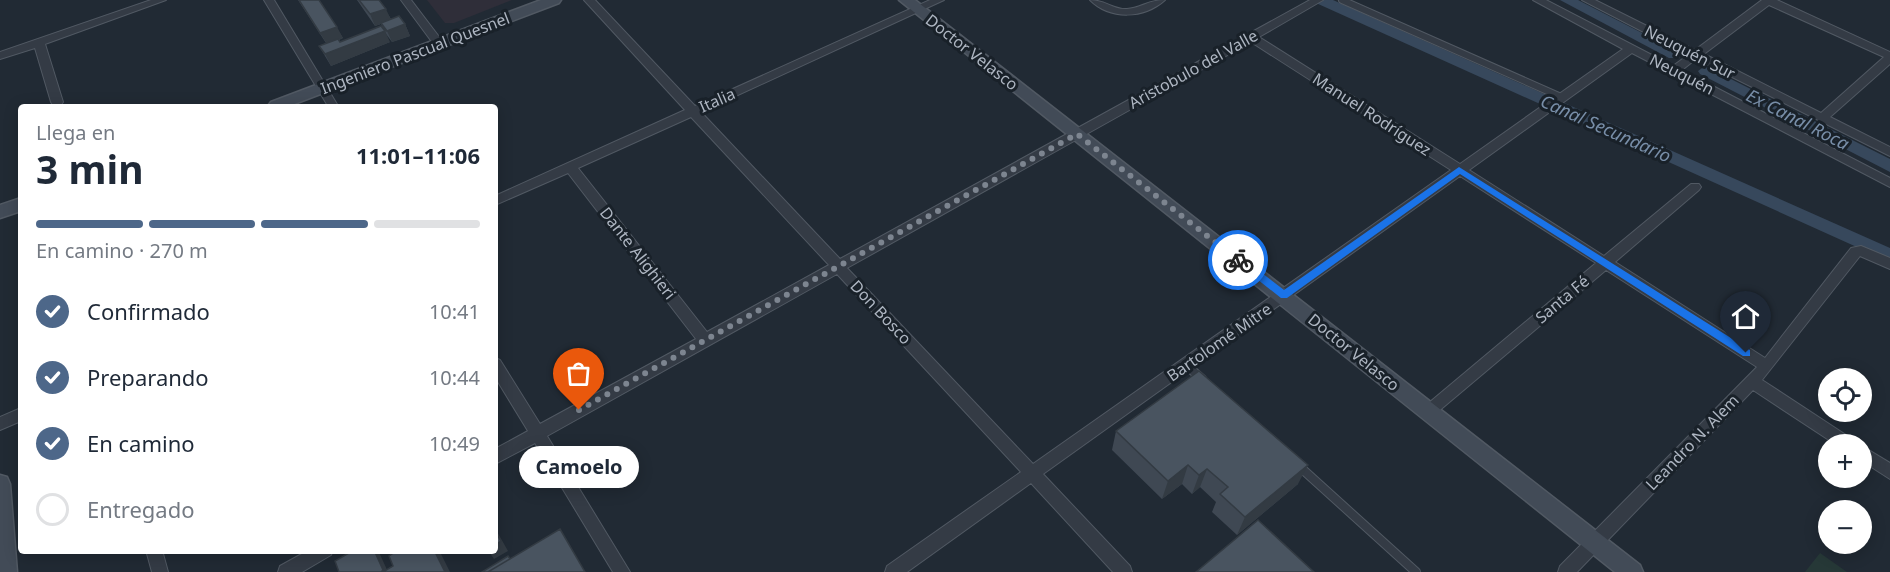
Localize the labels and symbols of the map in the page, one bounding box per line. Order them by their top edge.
street label: Ingeniero Pascual Quesnel [317,7,513,99]
street label: Doctor Velasco [921,9,1023,95]
street label: Neuquén Sur [1641,21,1739,83]
street label: Aristobulo del Valle [1124,24,1262,114]
street label: Neuquén [1647,50,1717,98]
street label: Manuel Rodríguez [1309,67,1435,161]
street label: Italia [695,82,739,118]
water label: Ex Canal Roca [1743,83,1853,155]
water label: Canal Secundario [1537,88,1675,168]
street label: Dante Alighieri [595,202,681,304]
courier [1208,230,1268,290]
street label: Santa Fé [1530,270,1594,328]
street label: Don Bosco [845,275,917,349]
pin [1720,291,1771,353]
street label: Bartolomé Mitre [1162,298,1276,386]
street label: Doctor Velasco [1304,308,1404,396]
pin [553,348,604,410]
street label: Leandro N. Alem [1641,389,1743,495]
callout: Camoelo [519,446,639,488]

